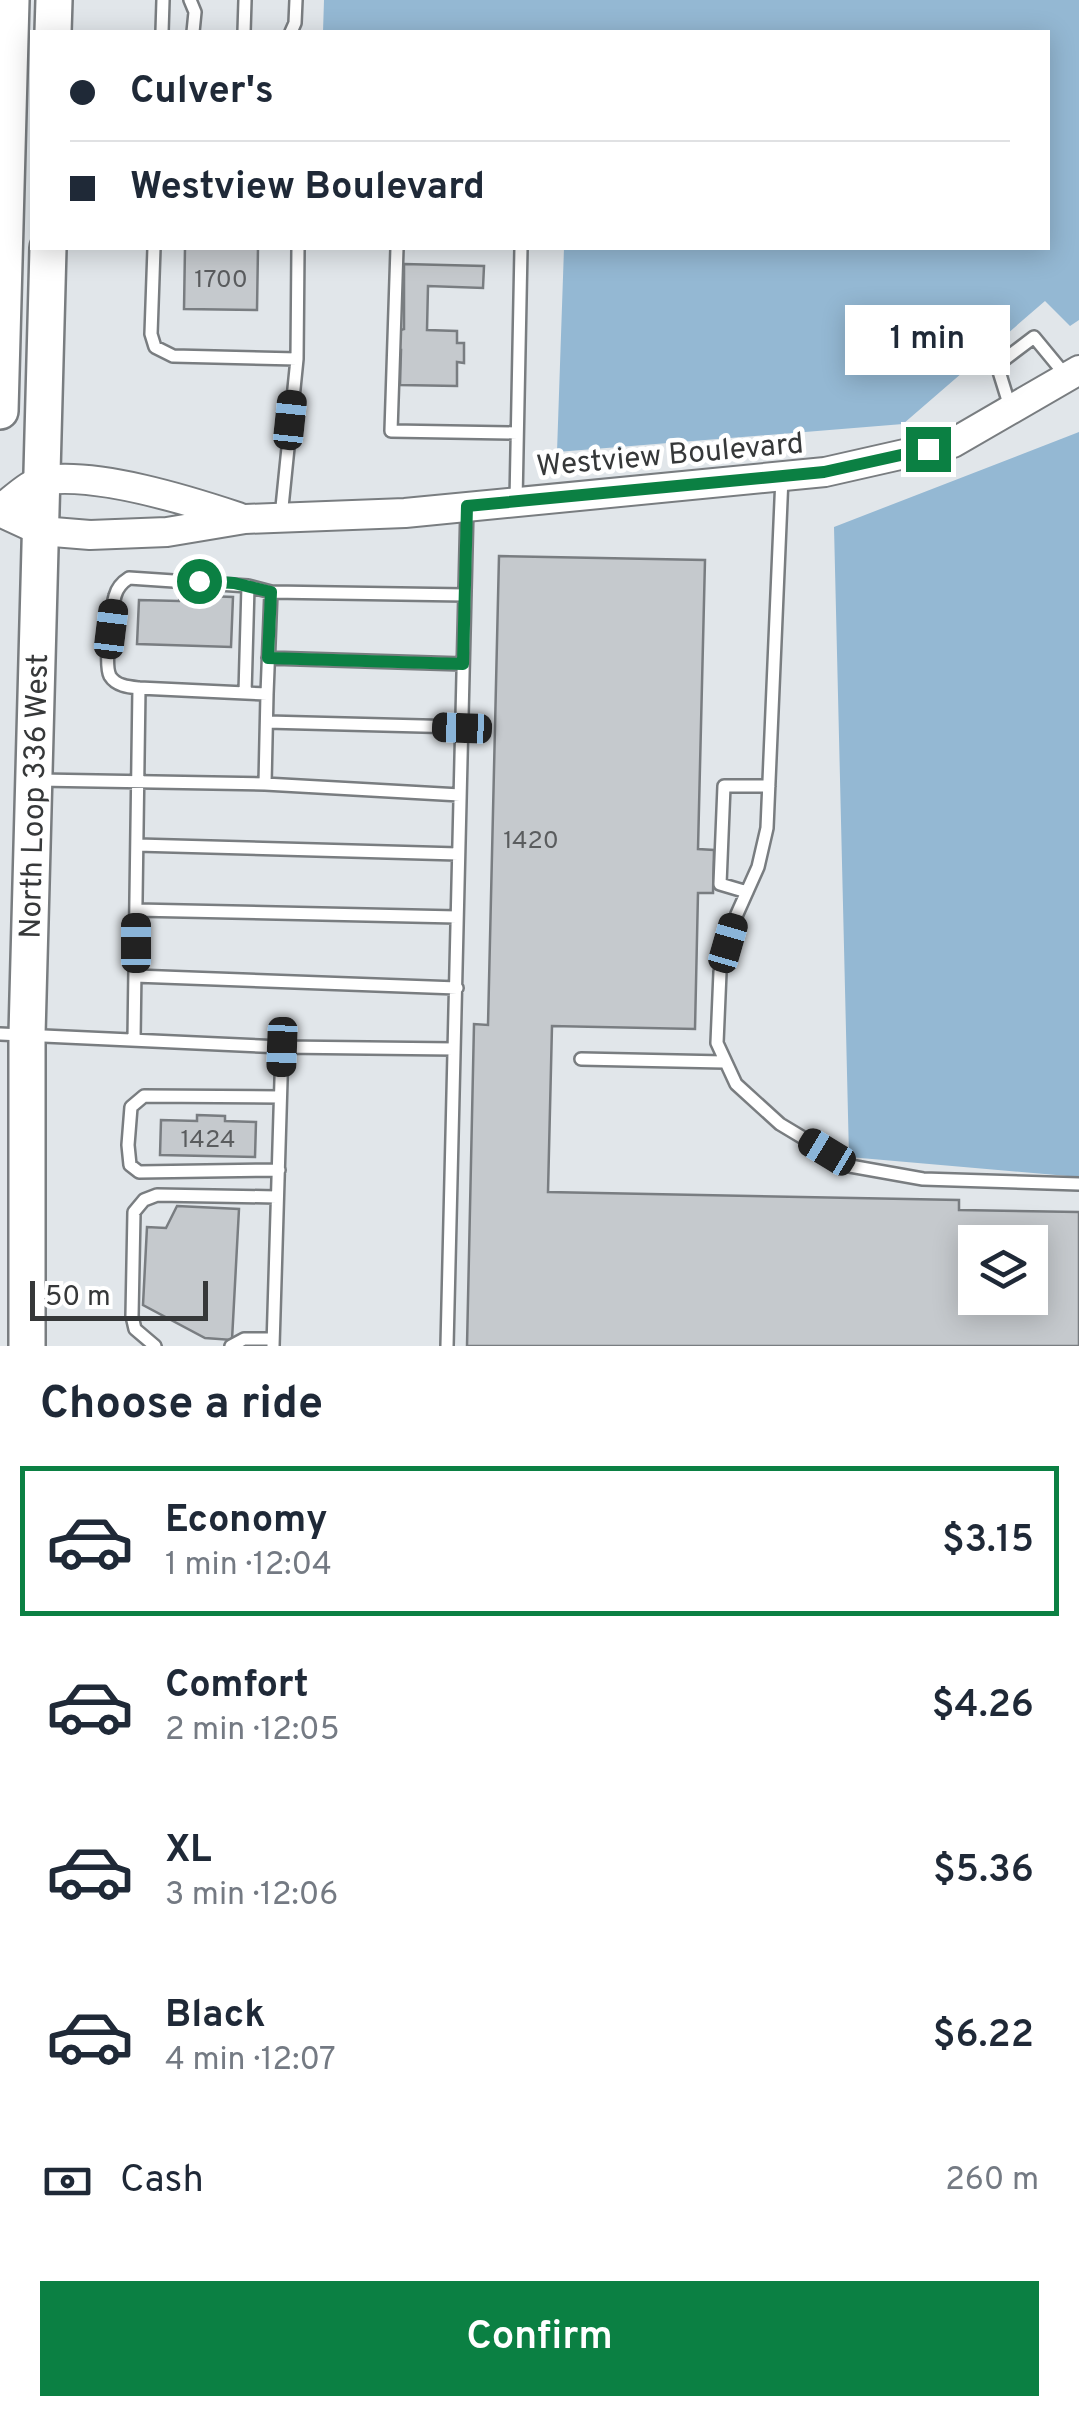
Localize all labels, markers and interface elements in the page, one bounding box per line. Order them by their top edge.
text: Culver's [130,68,274,117]
text: Westview Boulevard [130,164,485,213]
house number: 1700 [194,265,248,297]
callout: 1 min [846,304,1010,374]
text: 1 min [890,320,965,360]
car [272,389,308,451]
street label: Westview Boulevard [535,426,805,487]
route end [906,427,951,472]
route start [177,559,222,604]
car [92,597,130,661]
street label: North Loop 336 West [14,653,58,939]
car [431,712,493,744]
house number: 1420 [503,826,559,858]
car [705,910,751,976]
car [121,913,151,973]
car [266,1016,298,1078]
car [794,1124,860,1180]
house number: 1424 [181,1125,235,1157]
map controls [958,1225,1048,1315]
button: layers [958,1225,1048,1315]
scale bar [30,1276,208,1320]
text: 50 m [45,1280,111,1316]
text: Choose a ride [40,1377,323,1434]
icon: car [45,1496,135,1586]
text: Economy [165,1497,327,1546]
text: $3.15 [942,1517,1034,1566]
text: 1 min · 12:04 [165,1546,332,1586]
icon: car [45,1661,135,1751]
text: Comfort [165,1662,309,1711]
text: $4.26 [932,1682,1034,1731]
text: 2 min · 12:05 [165,1711,340,1751]
icon: car [45,1826,135,1916]
text: XL [165,1827,212,1876]
text: $5.36 [933,1847,1034,1896]
text: 3 min · 12:06 [165,1876,338,1916]
icon: car [45,1991,135,2081]
text: Black [165,1992,265,2041]
text: $6.22 [933,2012,1034,2061]
text: 4 min · 12:07 [165,2041,336,2081]
icon: cash [40,2154,95,2209]
text: Cash [120,2157,204,2206]
text: 260 m [945,2161,1039,2201]
button: Confirm [40,2281,1039,2396]

